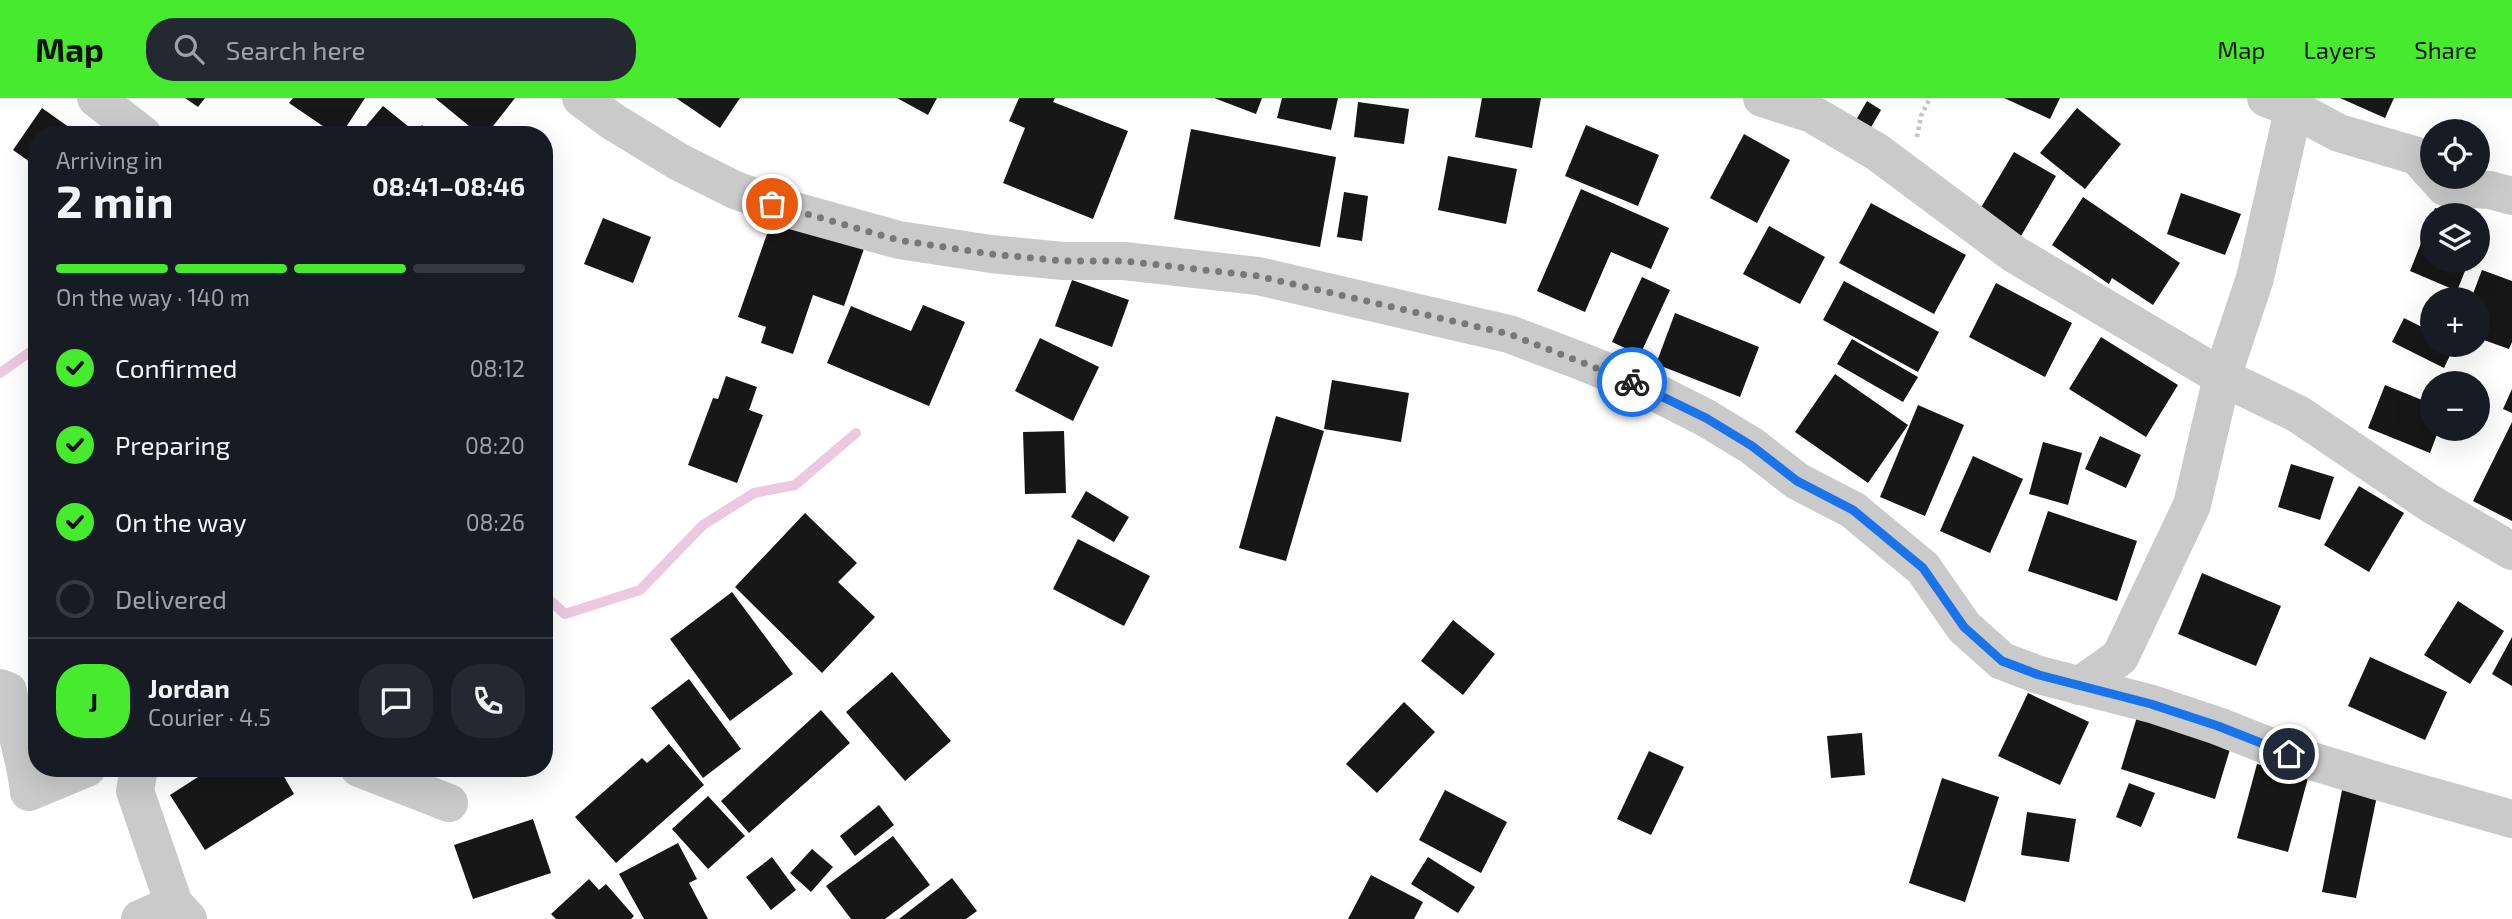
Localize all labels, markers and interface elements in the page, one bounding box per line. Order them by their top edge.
search box [146,18,636,81]
text: Map [35,29,104,69]
icon: search [170,30,208,68]
text: Search here [226,34,365,65]
text: Map [2217,35,2265,64]
text: Layers [2303,35,2376,64]
text: Share [2414,35,2477,64]
map controls [2420,119,2490,441]
button: locate [2420,119,2490,189]
text: Arriving in [56,146,163,174]
text: 08:41–08:46 [372,170,525,201]
text: 2 min [56,172,174,227]
pin [742,174,802,234]
icon: bag [753,185,791,223]
button: layers [2420,203,2490,273]
text: On the way · 140 m [56,283,250,311]
button: + [2420,287,2490,357]
courier [1597,347,1667,417]
icon: check [56,349,94,387]
text: Confirmed [115,352,238,383]
text: 08:12 [470,354,525,382]
icon: bike [1613,363,1651,401]
button: − [2420,371,2490,441]
icon: check [56,426,94,464]
text: Preparing [115,429,230,460]
text: 08:20 [465,431,525,459]
icon: check [56,503,94,541]
text: On the way [115,506,246,537]
text: 08:26 [466,508,525,536]
text: Delivered [115,583,227,614]
button: chat [359,664,433,738]
button: phone [451,664,525,738]
text: Jordan [148,672,230,703]
text: J [88,686,98,717]
text: Courier · 4.5 [148,703,271,731]
pin [2259,724,2319,784]
icon: home [2270,735,2308,773]

